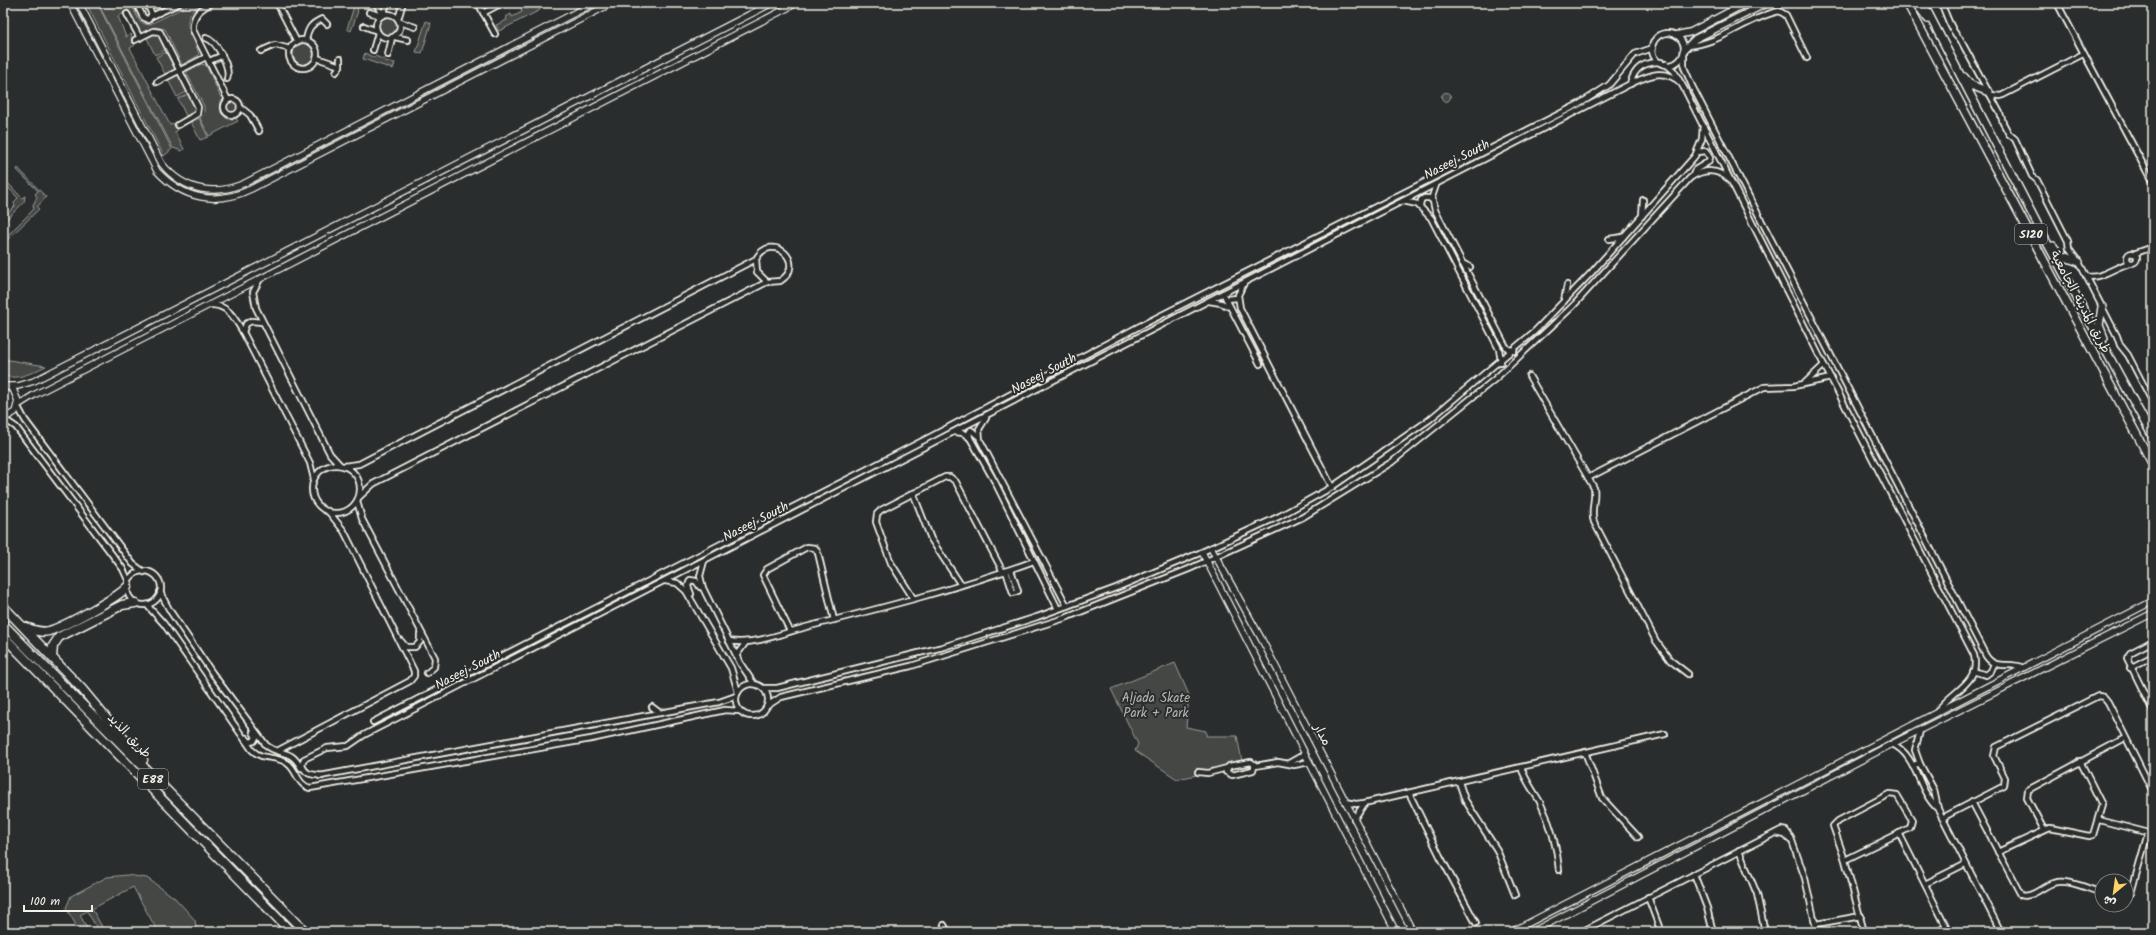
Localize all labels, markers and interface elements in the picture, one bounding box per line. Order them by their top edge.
street label: Naseej South [1420,134,1494,186]
road number: S120 [2015,224,2047,244]
street label: طريق المدينة الجامعية [2044,247,2116,357]
street label: Naseej South [1007,348,1081,400]
street label: Naseej South [719,496,793,548]
street label: Naseej South [431,644,505,696]
park label: Aljada Skate Park + Park [1122,688,1190,724]
street label: طريق الذيد [102,708,156,764]
street label: مدار [1307,719,1336,750]
road number: E88 [138,769,168,789]
north arrow [2094,873,2134,913]
scale bar [24,887,92,913]
text: ش [2100,890,2119,912]
text: 100 m [30,892,61,911]

